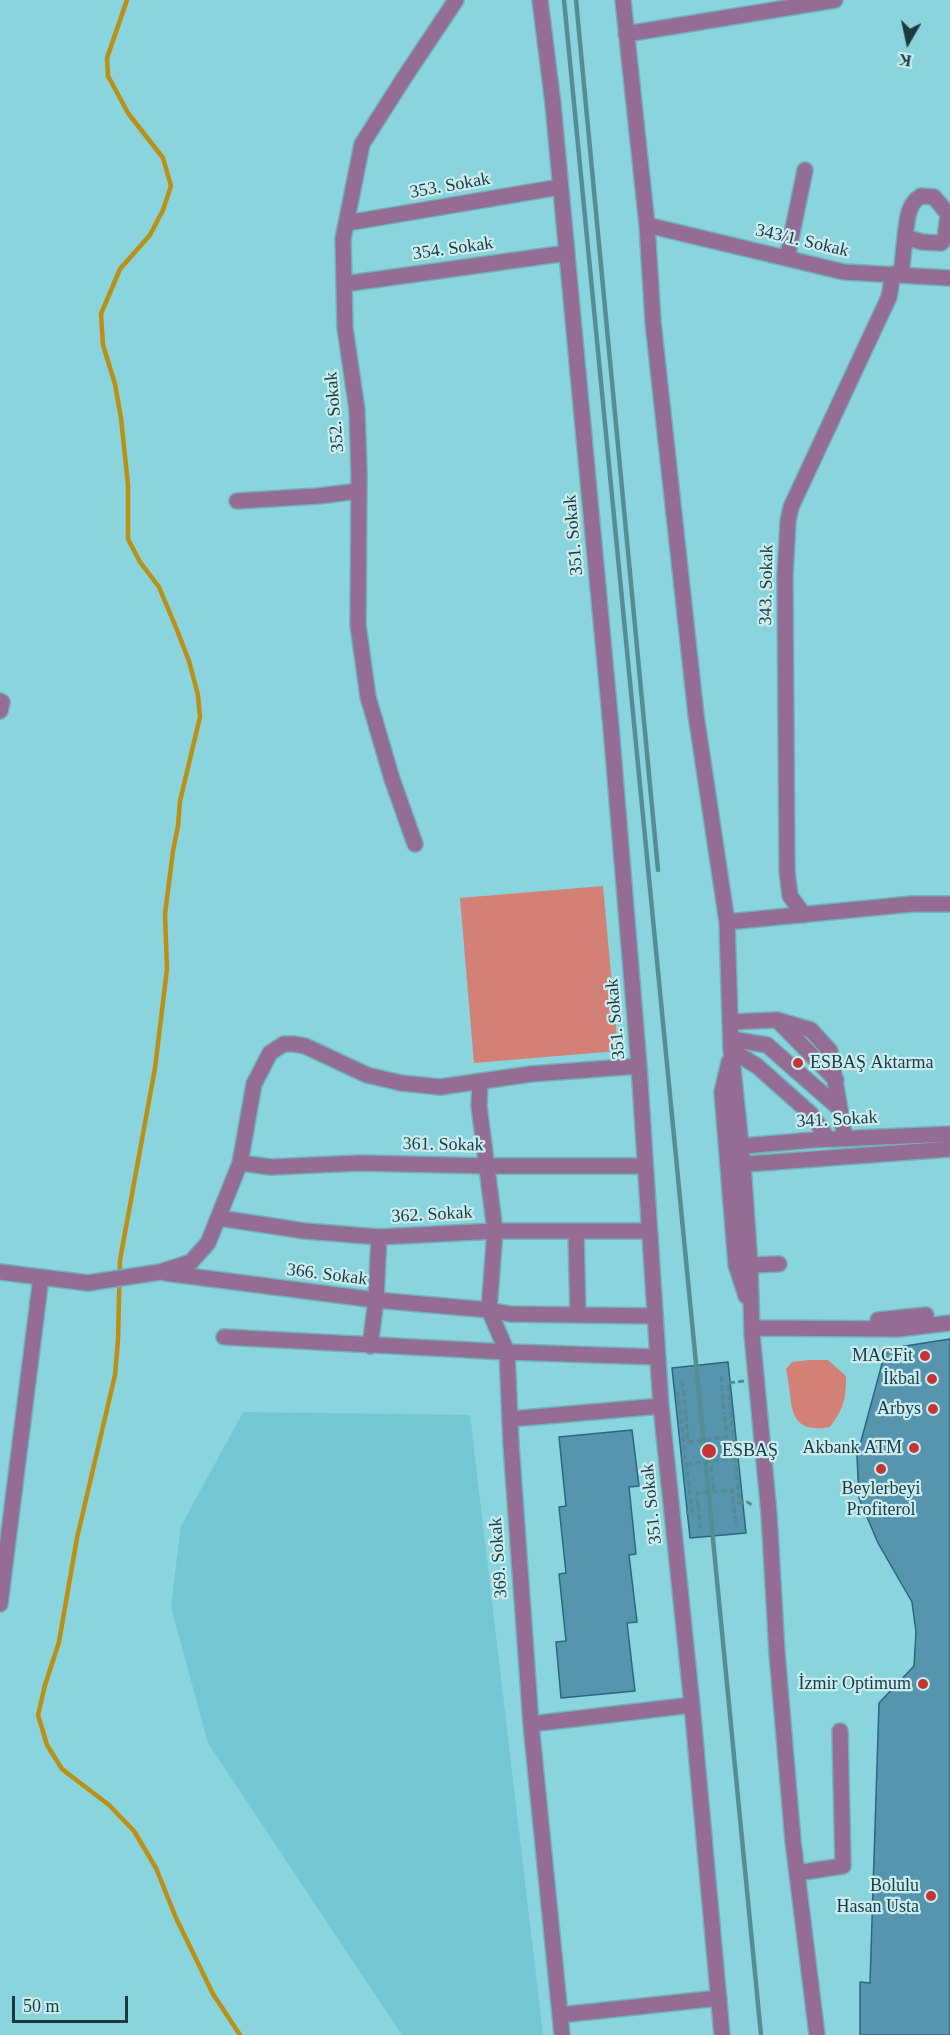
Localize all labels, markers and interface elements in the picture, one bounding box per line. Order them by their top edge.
north arrow [878,12,938,72]
text: K [898,51,913,70]
street label: 353. Sokak [408,168,492,204]
street label: 343/1. Sokak [753,220,851,262]
street label: 354. Sokak [411,233,495,265]
street label: 352. Sokak [321,371,349,453]
street label: 351. Sokak [560,494,588,576]
street label: 343. Sokak [755,544,779,626]
street label: 351. Sokak [602,978,630,1060]
place label: ESBAŞ Aktarma [810,1052,933,1074]
marker: ESBAŞ Aktarma [791,1056,805,1070]
street label: 341. Sokak [796,1107,878,1133]
street label: 361. Sokak [402,1133,484,1157]
street label: 362. Sokak [391,1202,473,1228]
street label: 366. Sokak [285,1259,369,1291]
place label: MACFit [852,1345,913,1367]
marker: MACFit [918,1349,932,1363]
place label: İkbal [883,1368,920,1390]
marker: İkbal [925,1372,939,1386]
place label: Arbys [877,1398,921,1420]
marker: Arbys [926,1402,940,1416]
place label: Akbank ATM [803,1437,902,1459]
place label: ESBAŞ [722,1440,778,1462]
marker: Akbank ATM [907,1441,921,1455]
marker: ESBAŞ [700,1442,718,1460]
marker: Beylerbeyi Profiterol [874,1462,888,1476]
street label: 351. Sokak [637,1463,667,1545]
place label: Beylerbeyi Profiterol [842,1478,920,1520]
street label: 369. Sokak [485,1517,513,1599]
place label: İzmir Optimum [799,1673,911,1695]
marker: İzmir Optimum [916,1677,930,1691]
place label: Bolulu Hasan Usta [837,1875,919,1918]
marker: Bolulu Hasan Usta [924,1889,938,1903]
scale bar [15,1984,130,2022]
text: 50 m [23,1996,60,2016]

